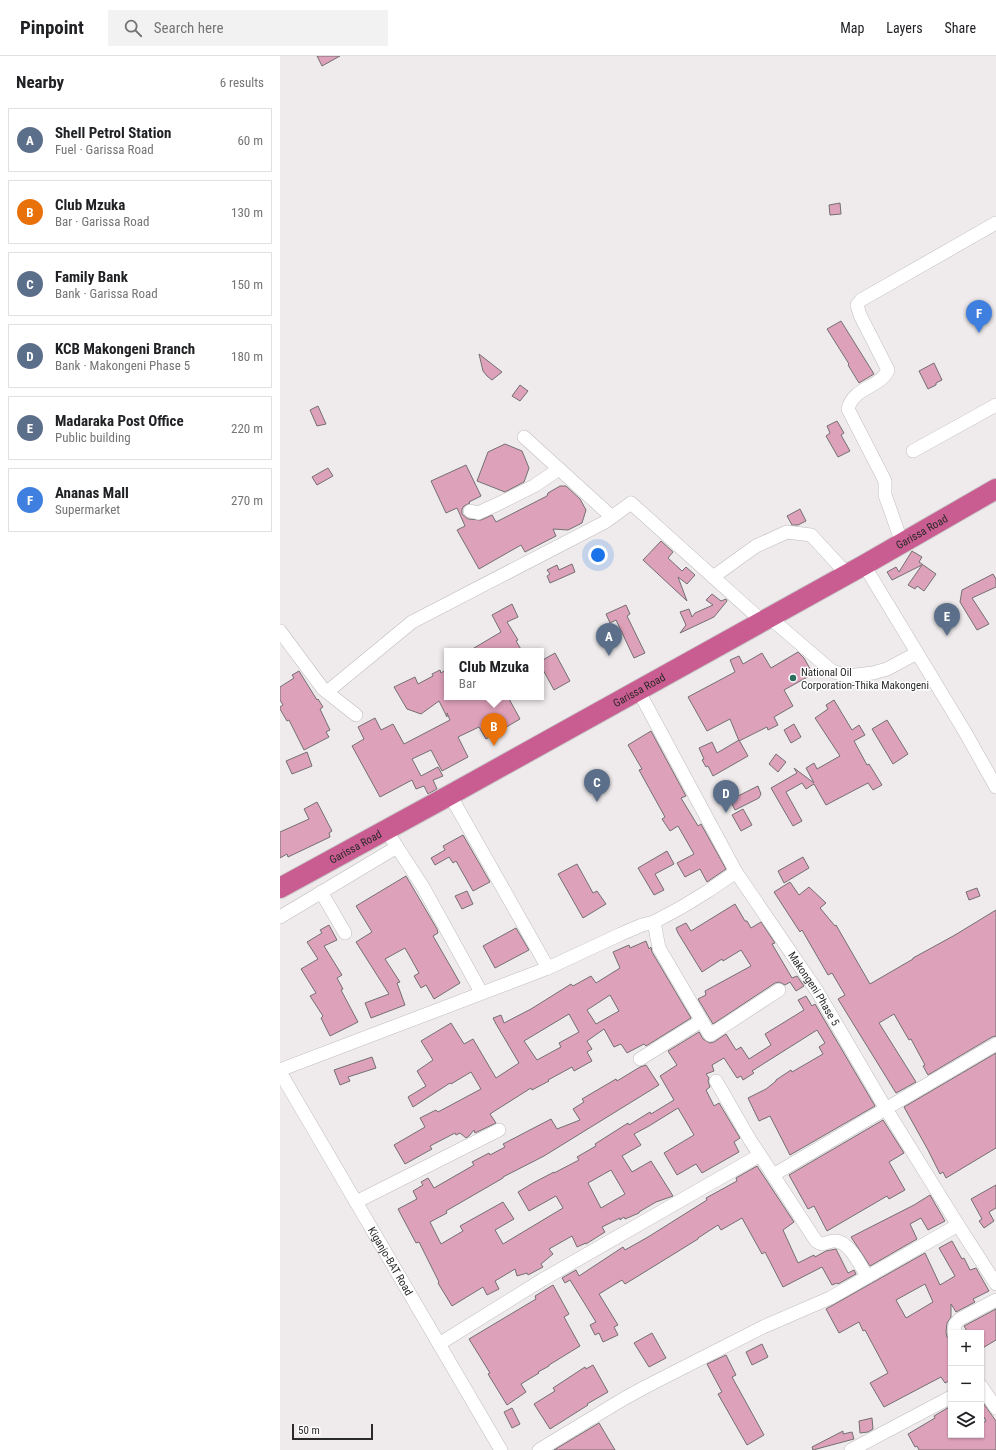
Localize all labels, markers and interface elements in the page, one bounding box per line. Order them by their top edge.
search box [108,10,388,46]
text: Pinpoint [20,16,84,39]
icon: search [122,17,144,39]
text: Search here [154,19,224,37]
text: Map [840,20,864,36]
text: Layers [886,20,923,36]
text: Share [945,20,976,36]
text: Nearby [16,72,64,92]
text: 6 results [220,75,264,90]
text: Shell Petrol Station [55,124,171,142]
text: A [26,133,34,148]
text: 60 m [237,133,263,148]
text: Fuel · Garissa Road [55,142,154,157]
text: Club Mzuka [55,196,125,214]
text: B [26,205,34,220]
text: 130 m [231,205,263,220]
text: Bar · Garissa Road [55,214,149,229]
text: Family Bank [55,268,128,286]
text: C [26,277,34,292]
text: 150 m [231,277,263,292]
text: Bank · Garissa Road [55,286,158,301]
pin: F [966,300,992,333]
text: KCB Makongeni Branch [55,340,195,358]
text: D [26,349,34,364]
text: 180 m [231,349,263,364]
text: Bank · Makongeni Phase 5 [55,358,190,373]
text: Madaraka Post Office [55,412,184,430]
text: E [27,421,33,436]
text: 220 m [231,421,263,436]
text: Public building [55,430,131,445]
text: Ananas Mall [55,484,129,502]
text: F [27,493,33,508]
text: 270 m [231,493,263,508]
text: Supermarket [55,502,120,517]
street label: Garissa Road [894,512,950,552]
your location [588,545,608,565]
pin: E [934,603,960,636]
pin: A [596,623,622,656]
popup [444,648,544,700]
text: Club Mzuka [459,658,529,676]
place label: National Oil Corporation-Thika Makongeni [801,666,929,692]
street label: Garissa Road [611,671,668,710]
marker: National Oil Corporation-Thika Makongeni [788,673,798,683]
text: Bar [459,676,476,691]
pin: B [481,713,507,746]
pin: C [584,769,610,802]
pin: D [713,780,739,813]
street label: Garissa Road [327,828,384,867]
street label: Makongeni Phase 5 [785,949,842,1028]
street label: Kiganjo-BAT Road [365,1225,415,1298]
map controls [948,1330,984,1438]
button: + [948,1330,984,1366]
button: − [948,1366,984,1402]
button: layers [948,1402,984,1438]
scale bar [292,1422,373,1441]
text: 50 m [298,1424,320,1437]

